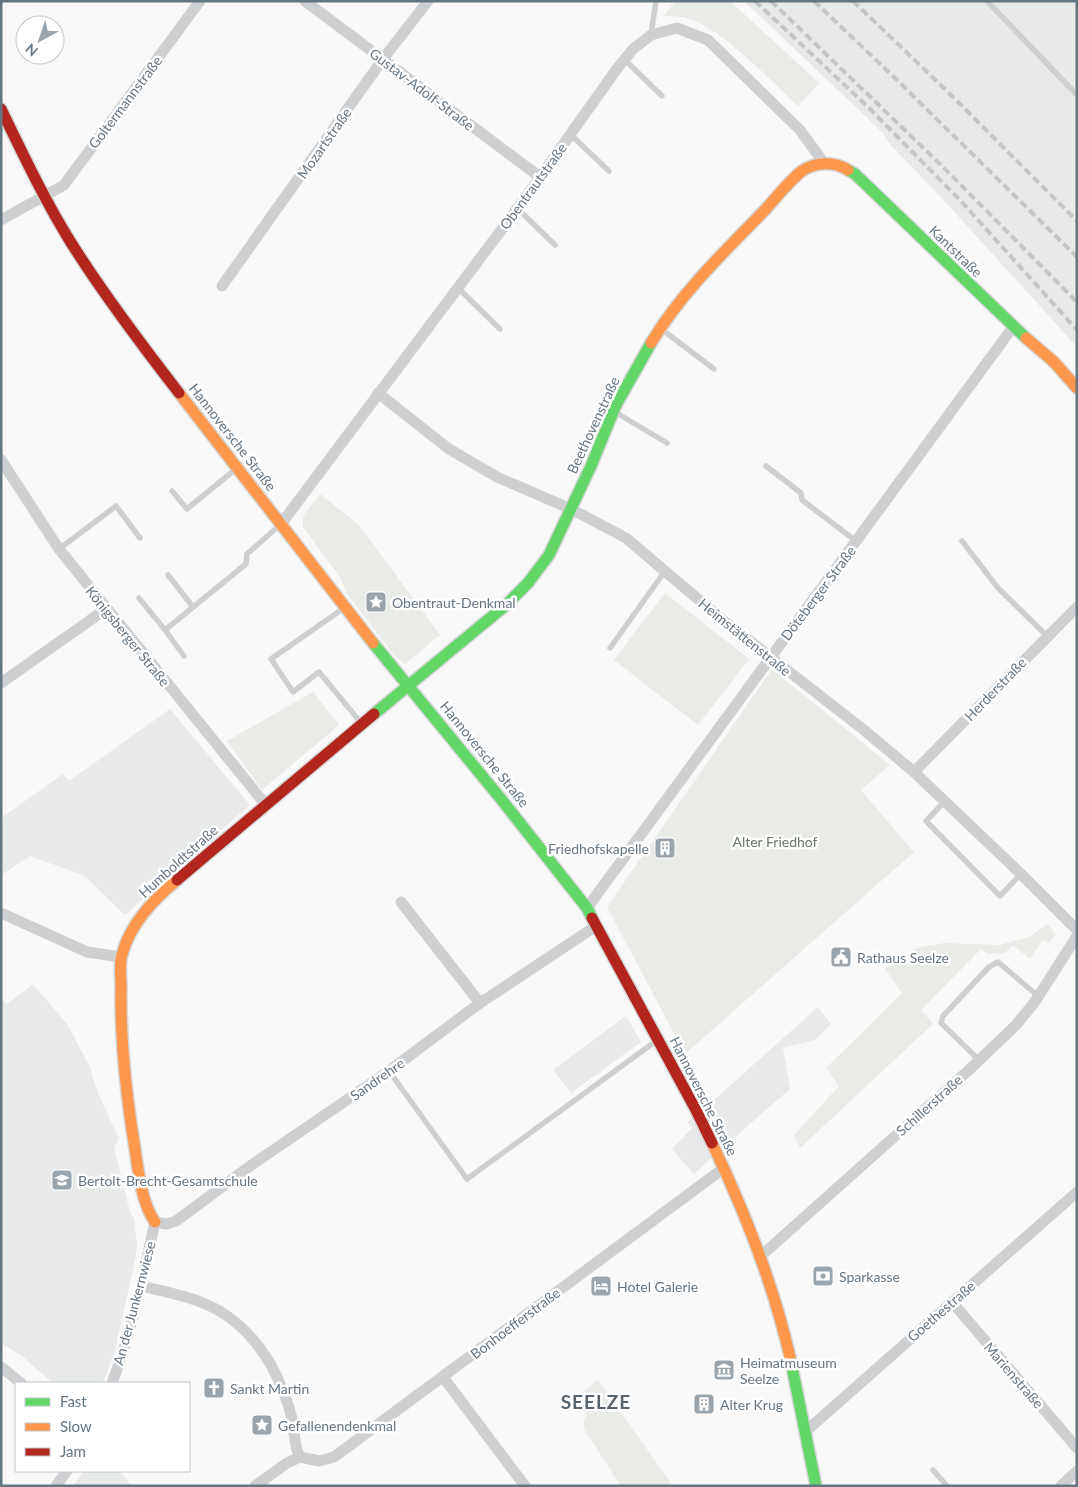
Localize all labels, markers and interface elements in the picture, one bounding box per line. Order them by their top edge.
north arrow [15,15,65,65]
text: N [22,40,41,60]
street label: Gustav-Adolf-Straße [366,44,478,134]
street label: Goltermannstraße [85,52,165,152]
street label: Mozartstraße [293,104,355,182]
street label: Obentrautstraße [496,140,570,232]
street label: Kantstraße [926,221,986,281]
street label: Beethovenstraße [563,374,623,476]
street label: Hannoversche Straße [186,380,280,494]
street label: Döteberger Straße [777,543,859,643]
street label: Königsberger Straße [82,582,174,690]
place icon: Obentraut-Denkmal [364,590,388,614]
place label: Obentraut-Denkmal [392,594,516,611]
street label: Heimstättenstraße [695,595,795,679]
street label: Herderstraße [961,654,1029,724]
street label: Hannoversche Straße [437,698,533,810]
street label: Humboldtstraße [135,821,221,901]
park label: Alter Friedhof [732,833,818,850]
building icon: Friedhofskapelle [653,836,677,860]
place label: Friedhofskapelle [548,840,649,857]
public building icon: Rathaus Seelze [829,945,853,969]
place label: Rathaus Seelze [857,949,949,966]
street label: Hannoversche Straße [667,1034,741,1158]
street label: Sandrehre [347,1054,407,1104]
street label: Schillerstraße [892,1071,966,1139]
school or university icon: Bertolt-Brecht-Gesamtschule [50,1168,74,1192]
place label: Bertolt-Brecht-Gesamtschule [78,1172,258,1189]
street label: An der Junkernwiese [109,1239,159,1367]
bank icon: Sparkasse [811,1264,835,1288]
place label: Sparkasse [839,1268,900,1285]
hotel icon: Hotel Galerie [589,1274,613,1298]
street label: Goethestraße [904,1277,978,1345]
place label: Hotel Galerie [617,1278,698,1295]
street label: Bonhoefferstraße [467,1284,563,1362]
street label: Marienstraße [981,1338,1047,1412]
place label: Heimatmuseum Seelze [740,1354,837,1387]
museum icon: Heimatmuseum Seelze [712,1358,736,1382]
church icon: Sankt Martin [202,1376,226,1400]
place label: Sankt Martin [230,1380,309,1397]
legend [15,1382,190,1472]
district label: SEELZE [561,1390,631,1413]
text: Fast [60,1392,87,1410]
building icon: Alter Krug [692,1392,716,1416]
place label: Alter Krug [720,1396,783,1413]
place icon: Gefallenendenkmal [250,1413,274,1437]
text: Slow [60,1417,92,1435]
place label: Gefallenendenkmal [278,1417,396,1434]
text: Jam [60,1442,86,1460]

